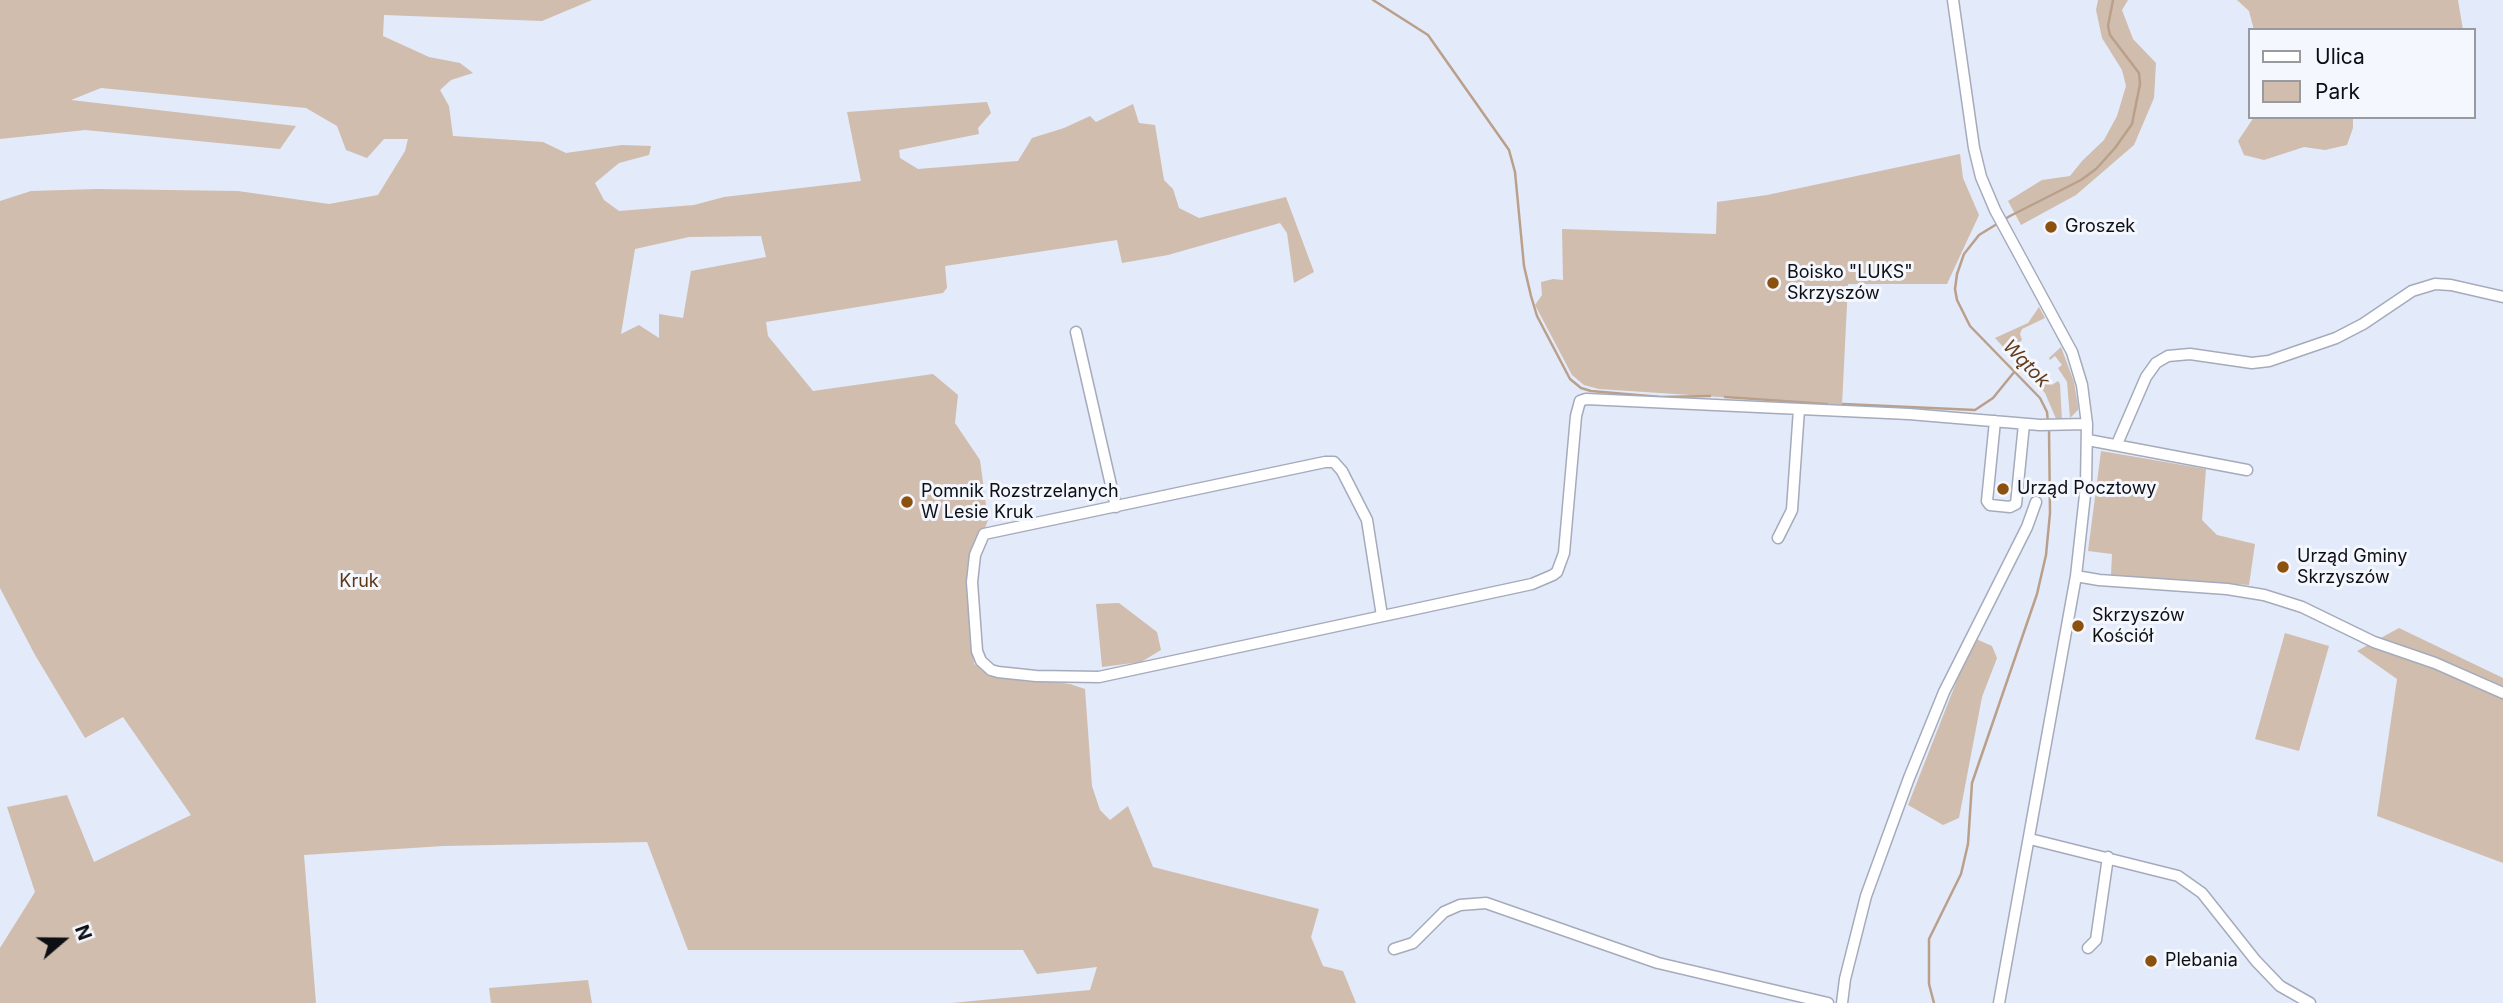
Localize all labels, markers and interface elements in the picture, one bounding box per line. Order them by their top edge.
legend [2248,28,2475,119]
text: Ulica [2315,44,2365,69]
text: Park [2315,79,2360,104]
place label: Groszek [2065,216,2135,238]
marker: Groszek [2043,219,2059,235]
place label: Boisko "LUKS" Skrzyszów [1787,262,1913,304]
marker: Boisko "LUKS" Skrzyszów [1765,275,1781,291]
water label: Wątok [1998,335,2054,393]
place label: Urząd Pocztowy [2017,478,2156,500]
place label: Pomnik Rozstrzelanych W Lesie Kruk [921,481,1119,524]
marker: Urząd Pocztowy [1995,481,2011,497]
marker: Pomnik Rozstrzelanych W Lesie Kruk [899,494,915,510]
place label: Urząd Gminy Skrzyszów [2297,546,2407,588]
marker: Urząd Gminy Skrzyszów [2275,559,2291,575]
park label: Kruk [339,571,379,593]
place label: Skrzyszów Kościół [2092,605,2185,648]
marker: Skrzyszów Kościół [2070,618,2086,634]
north arrow [28,905,98,975]
text: N [70,922,96,943]
place label: Plebania [2165,950,2238,972]
marker: Plebania [2143,953,2159,969]

